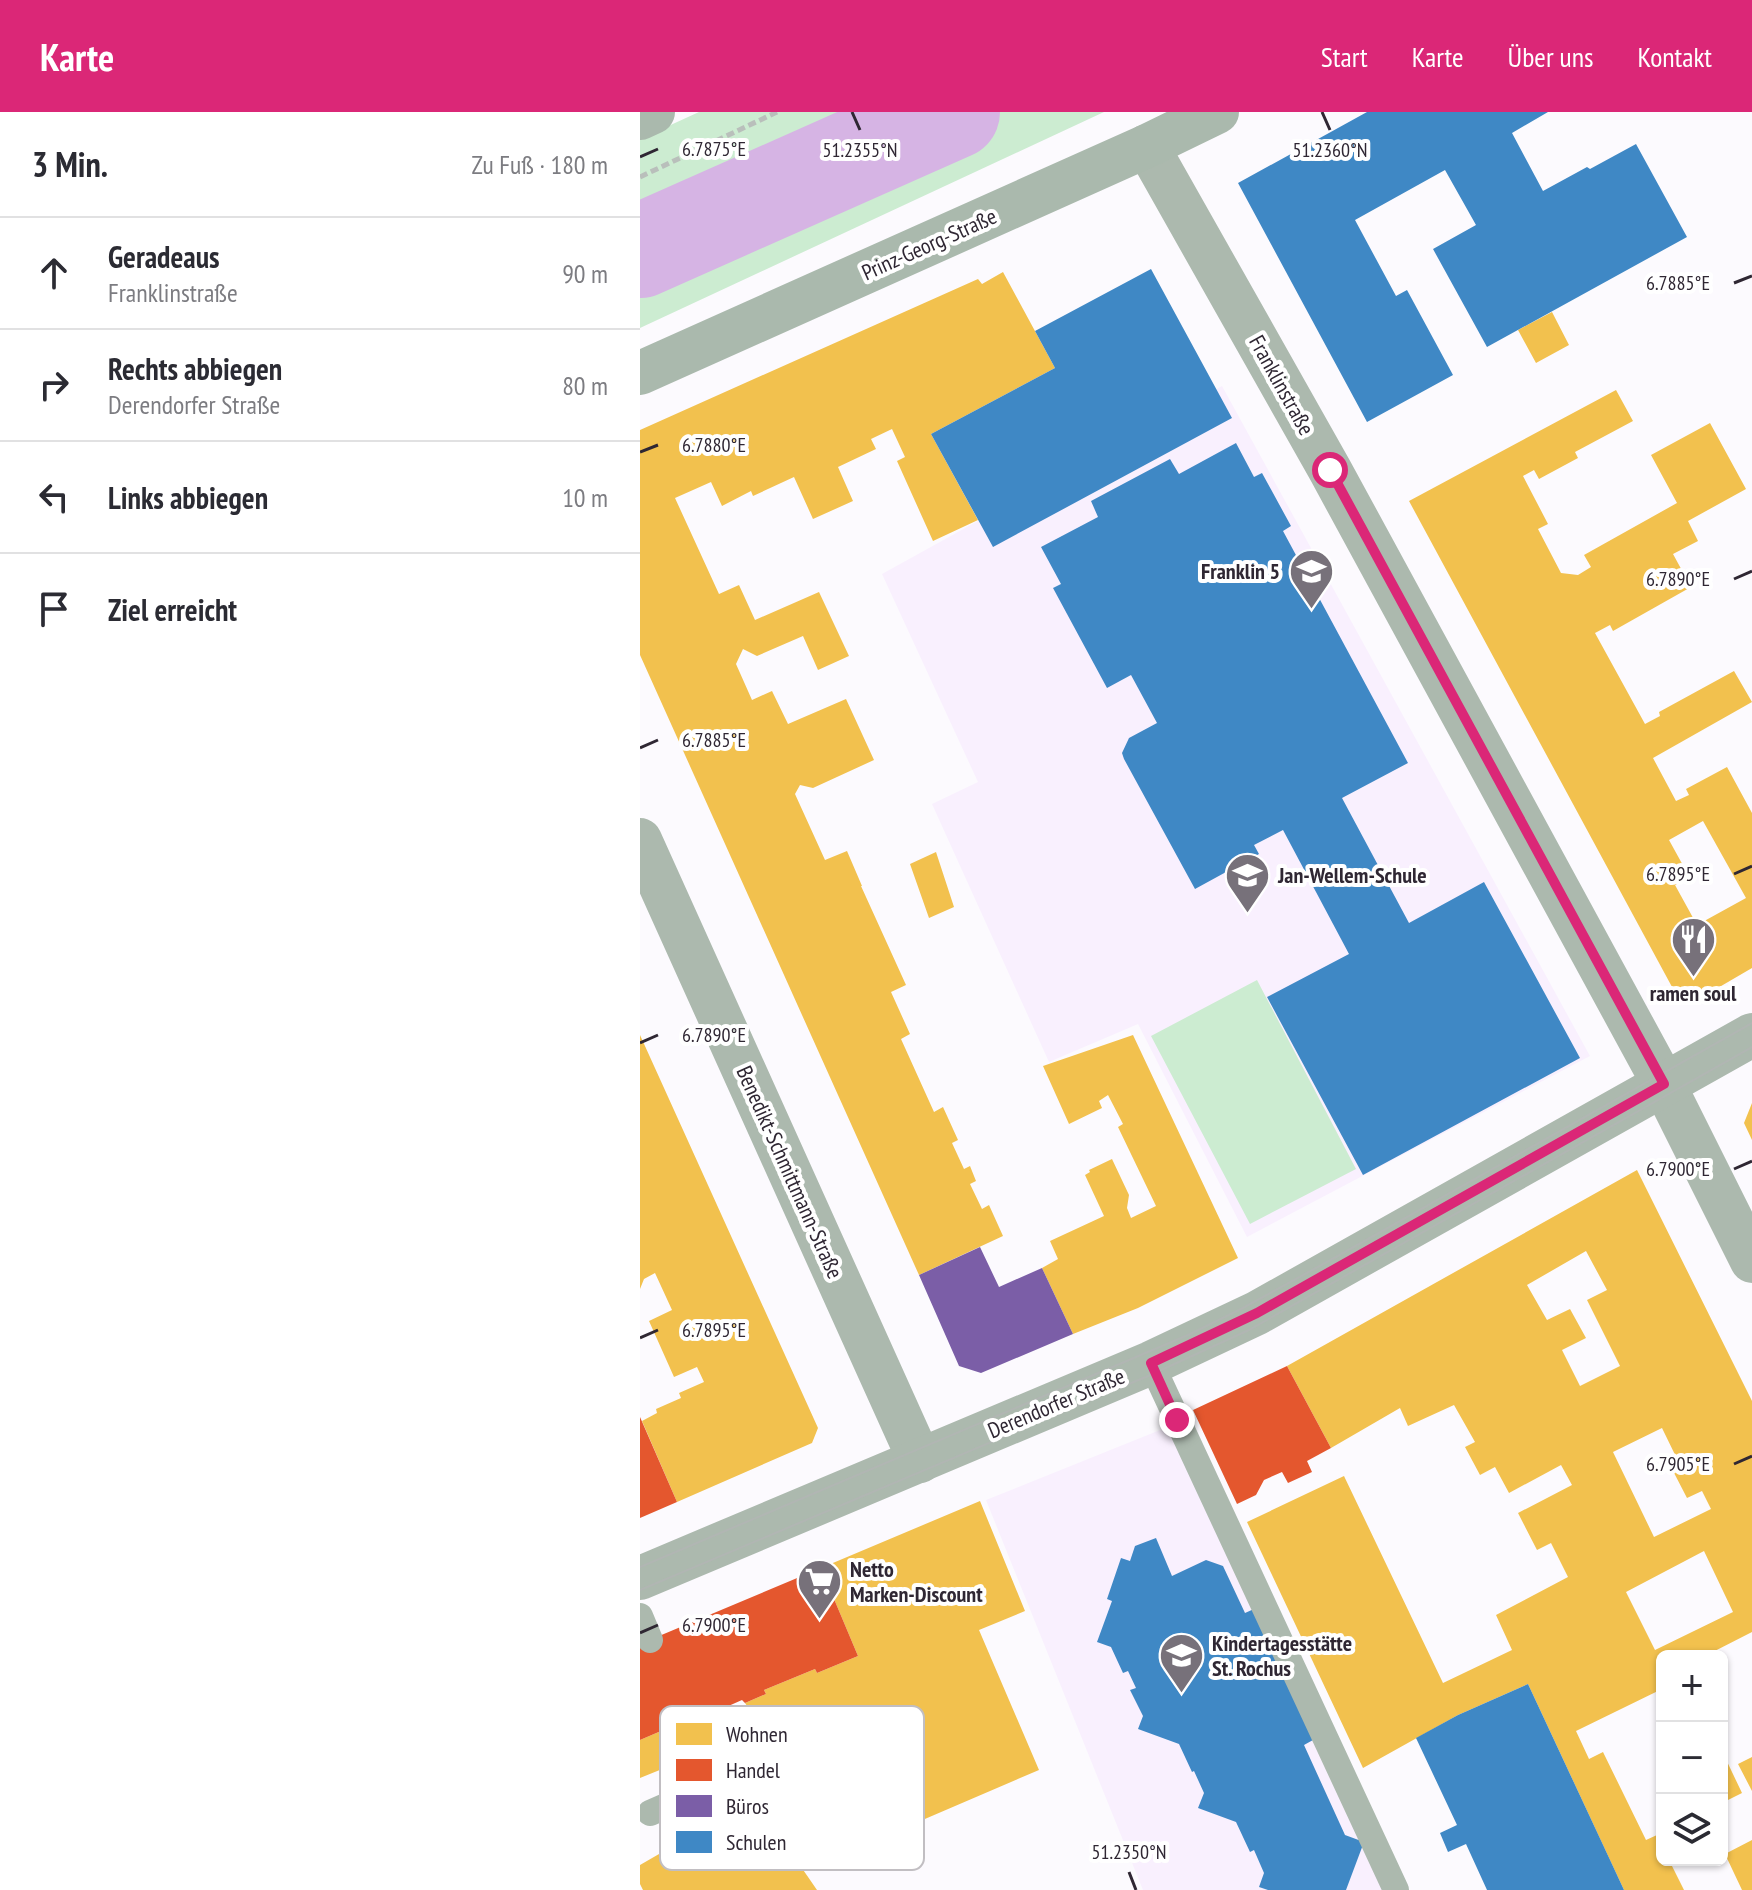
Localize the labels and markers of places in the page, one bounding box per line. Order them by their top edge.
school or university icon: Franklin 5 [1287,547,1335,610]
place label: Franklin 5 [1201,557,1280,585]
school or university icon: Jan-Wellem-Schule [1223,851,1271,914]
place label: Jan-Wellem-Schule [1277,861,1427,889]
restaurant icon: ramen soul [1669,916,1717,979]
place label: ramen soul [1650,979,1737,1007]
place label: Netto Marken-Discount [850,1555,983,1608]
supermarket icon: Netto Marken-Discount [795,1558,843,1621]
place label: Kindertagesstätte St. Rochus [1212,1629,1352,1682]
school or university icon: Kindertagesstätte St. Rochus [1157,1632,1205,1695]

